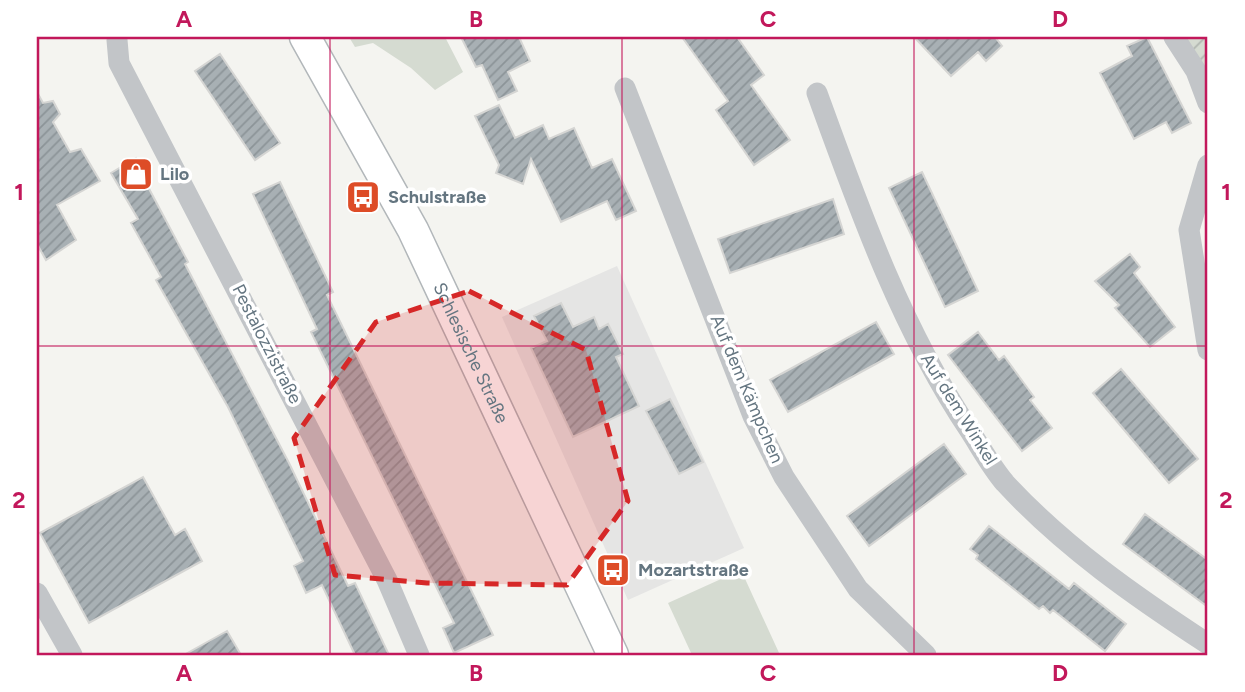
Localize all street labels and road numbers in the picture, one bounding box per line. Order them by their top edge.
street label: Schlesische Straße [428,279,513,427]
street label: Pestalozzistraße [227,281,307,408]
street label: Auf dem Kämpchen [706,311,788,467]
street label: Auf dem Winkel [916,349,1002,469]

